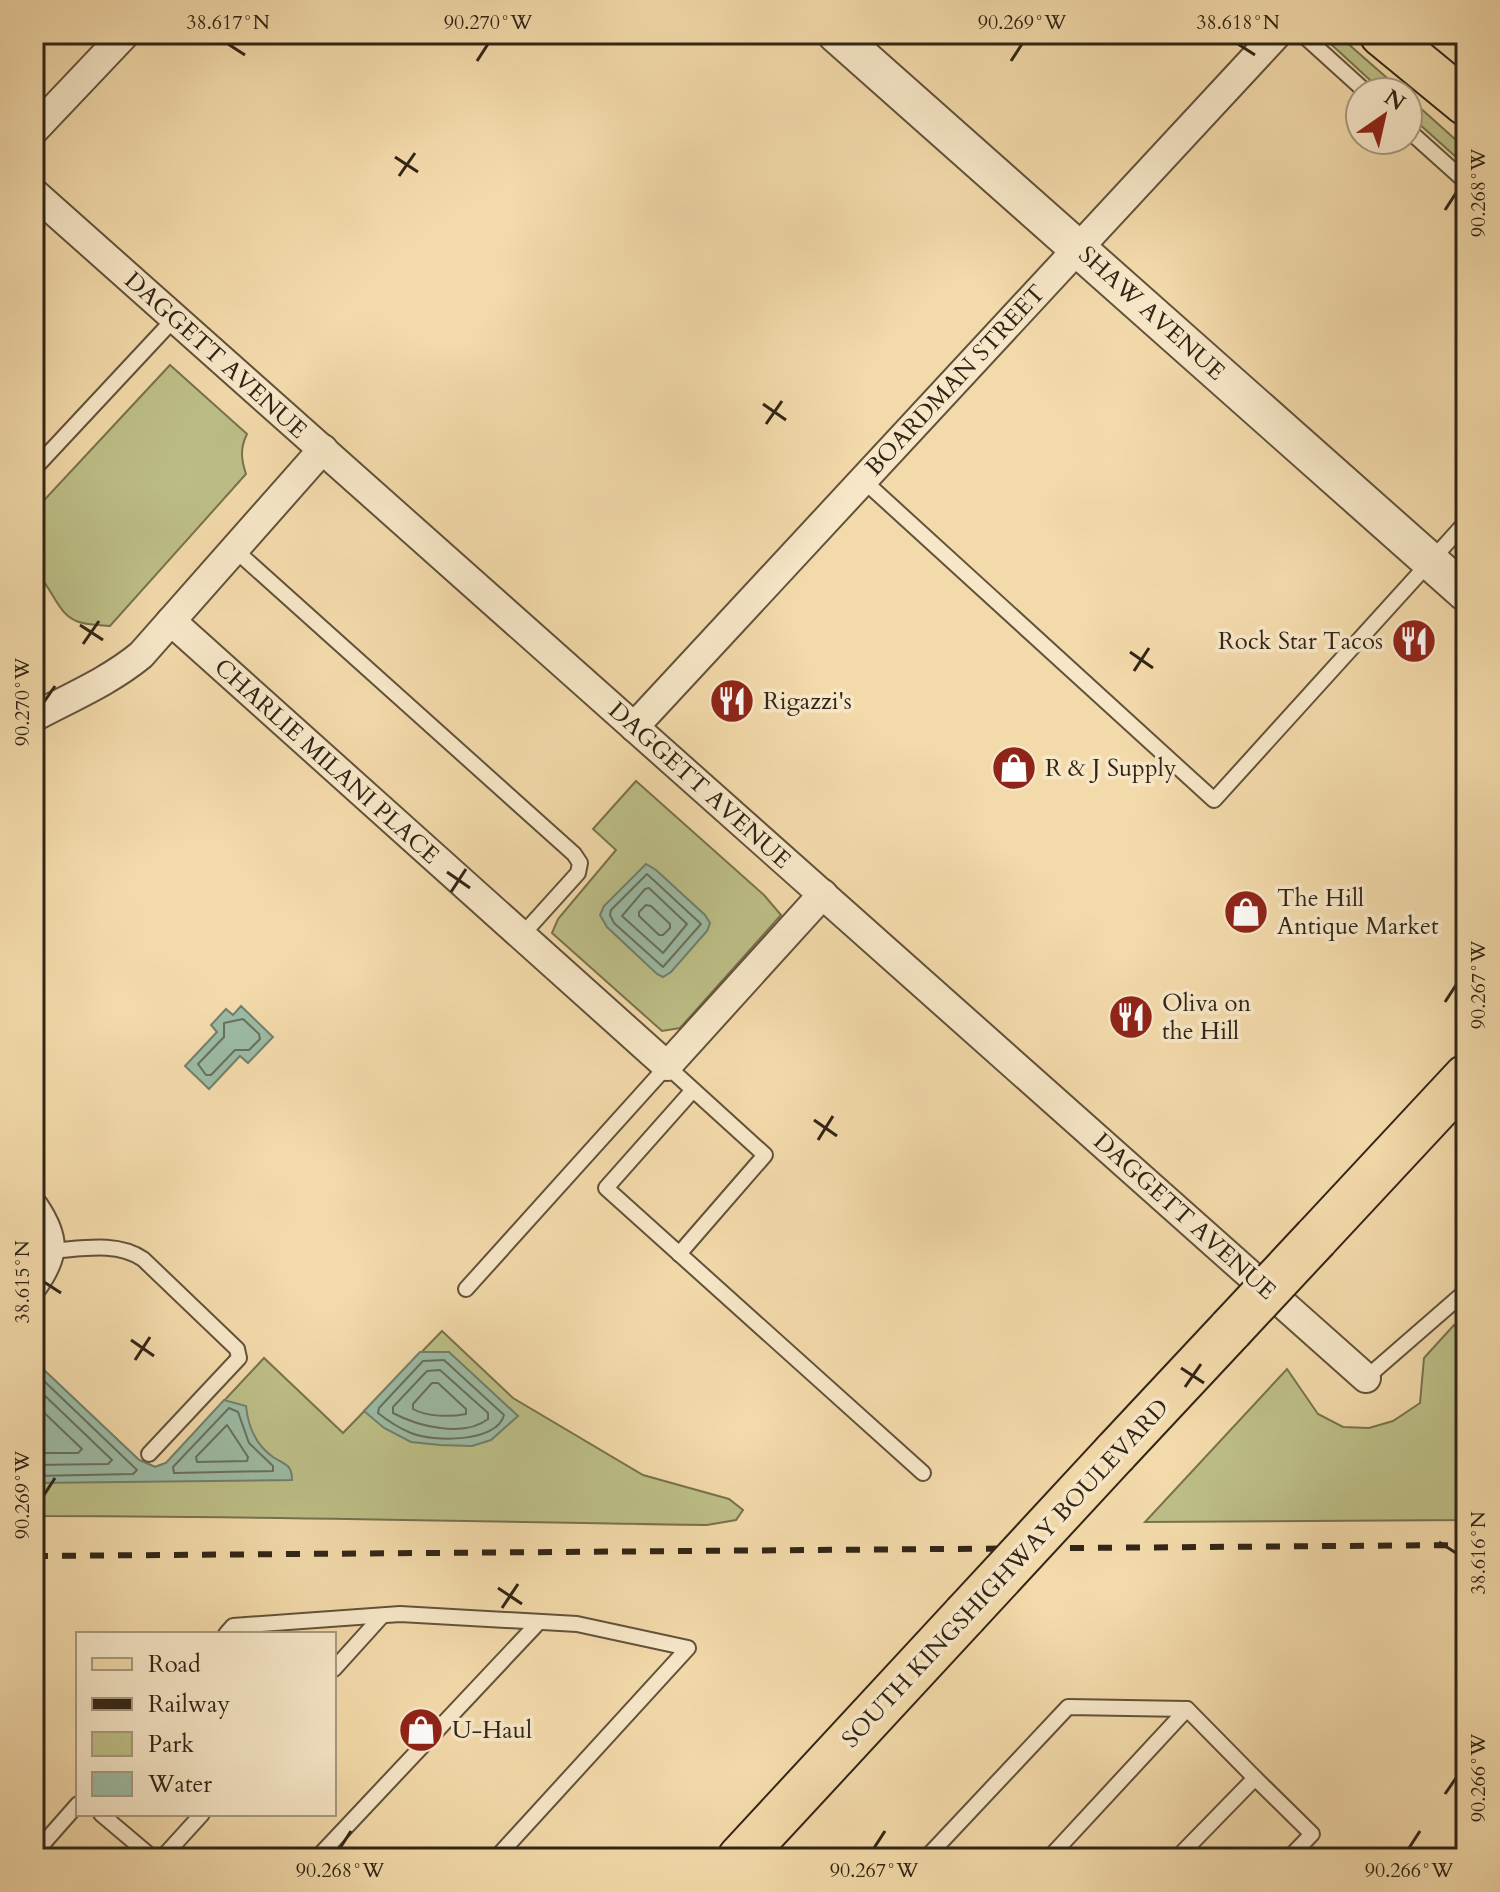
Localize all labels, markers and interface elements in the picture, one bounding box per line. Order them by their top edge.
text: 38.617°N [186,9,270,36]
text: 90.270°W [444,9,533,36]
text: 90.269°W [978,9,1067,36]
text: 38.618°N [1196,9,1280,36]
north arrow [1344,76,1424,156]
text: N [1378,82,1411,118]
text: 90.268°W [1465,148,1492,237]
street label: SHAW AVENUE [1071,239,1232,388]
street label: DAGGETT AVENUE [117,264,314,446]
street label: BOARDMAN STREET [858,278,1053,483]
restaurant icon: Rock Star Tacos [1390,617,1438,665]
place label: Rock Star Tacos [1218,625,1383,658]
street label: CHARLIE MILANI PLACE [207,651,446,872]
text: 90.270°W [9,657,36,746]
restaurant icon: Rigazzi's [708,677,756,725]
place label: Rigazzi's [763,685,852,718]
street label: DAGGETT AVENUE [601,694,798,876]
shop icon: R & J Supply [990,744,1038,792]
place label: R & J Supply [1045,752,1177,785]
place label: The Hill Antique Market [1277,882,1439,943]
shop icon: The Hill Antique Market [1222,888,1270,936]
text: 90.267°W [1465,940,1492,1029]
place label: Oliva on the Hill [1162,987,1252,1048]
restaurant icon: Oliva on the Hill [1107,993,1155,1041]
street label: DAGGETT AVENUE [1086,1125,1283,1307]
text: 38.615°N [9,1240,36,1324]
street label: SOUTH KINGSHIGHWAY BOULEVARD [834,1392,1176,1755]
text: 90.269°W [9,1450,36,1539]
text: 38.616°N [1465,1511,1492,1595]
legend [76,1632,336,1816]
text: Road [148,1648,201,1681]
text: Railway [148,1688,230,1721]
shop icon: U-Haul [397,1706,445,1754]
place label: U-Haul [452,1714,532,1747]
text: Park [148,1728,194,1761]
text: 90.266°W [1465,1733,1492,1822]
text: Water [147,1768,212,1801]
text: 90.268°W [296,1857,385,1884]
text: 90.267°W [830,1857,919,1884]
text: 90.266°W [1365,1857,1454,1884]

